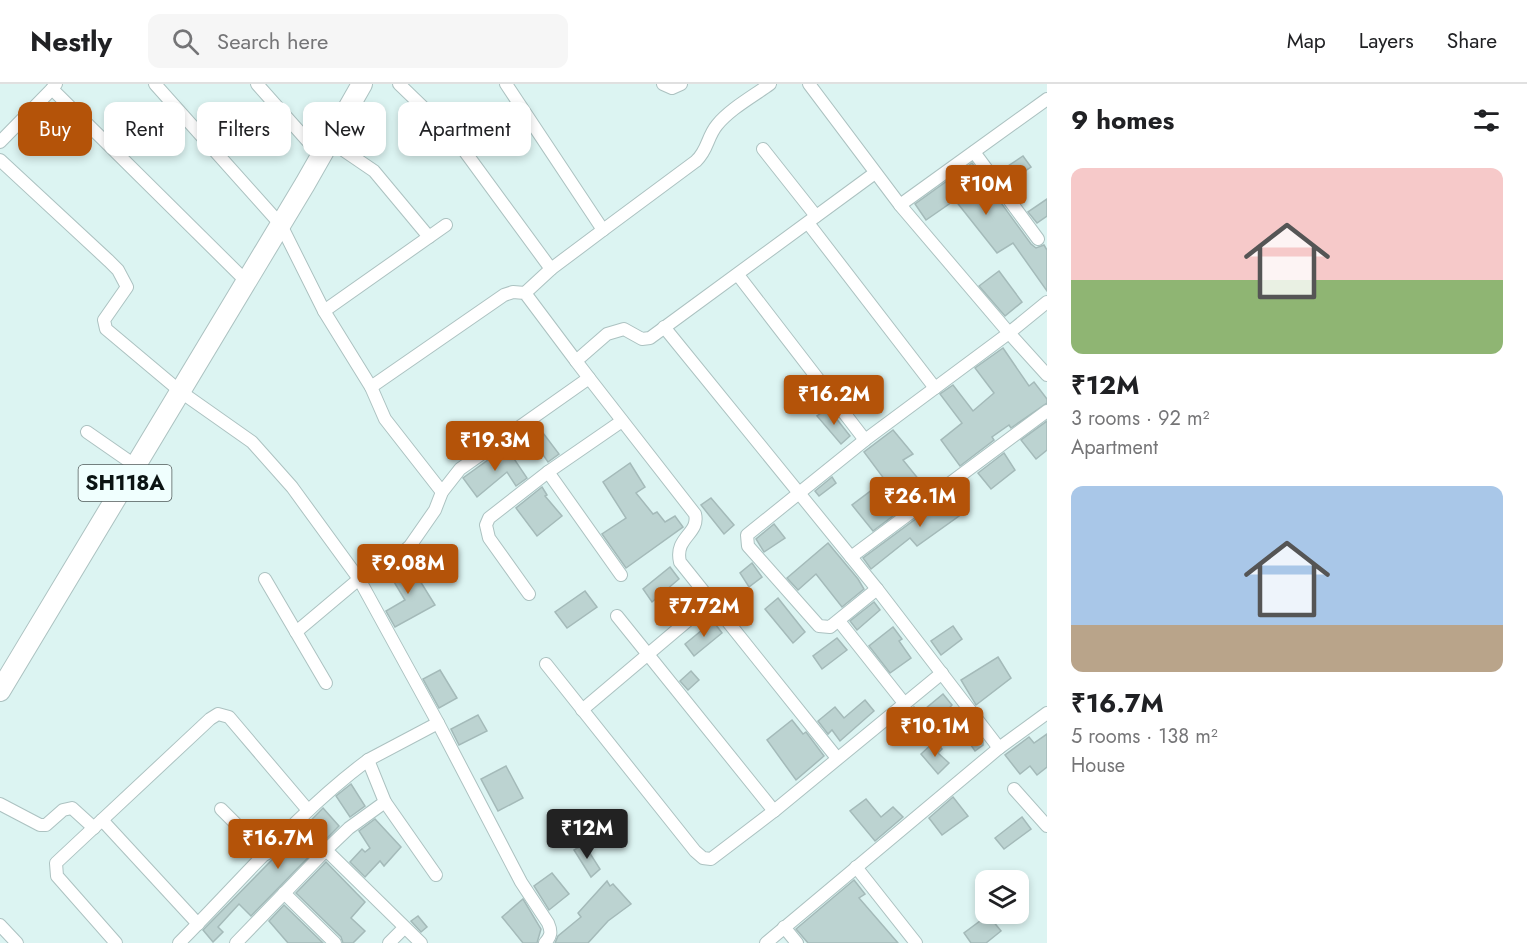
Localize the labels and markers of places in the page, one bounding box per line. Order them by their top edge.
pin: ₹10M [950,165,1022,216]
pin: ₹16.2M [785,375,883,426]
pin: ₹19.3M [446,421,544,472]
pin: ₹26.1M [871,477,969,528]
pin: ₹9.08M [359,544,457,595]
pin: ₹7.72M [655,587,753,638]
pin: ₹10.1M [886,707,984,758]
pin: ₹12M [551,809,623,860]
pin: ₹16.7M [229,819,327,870]

